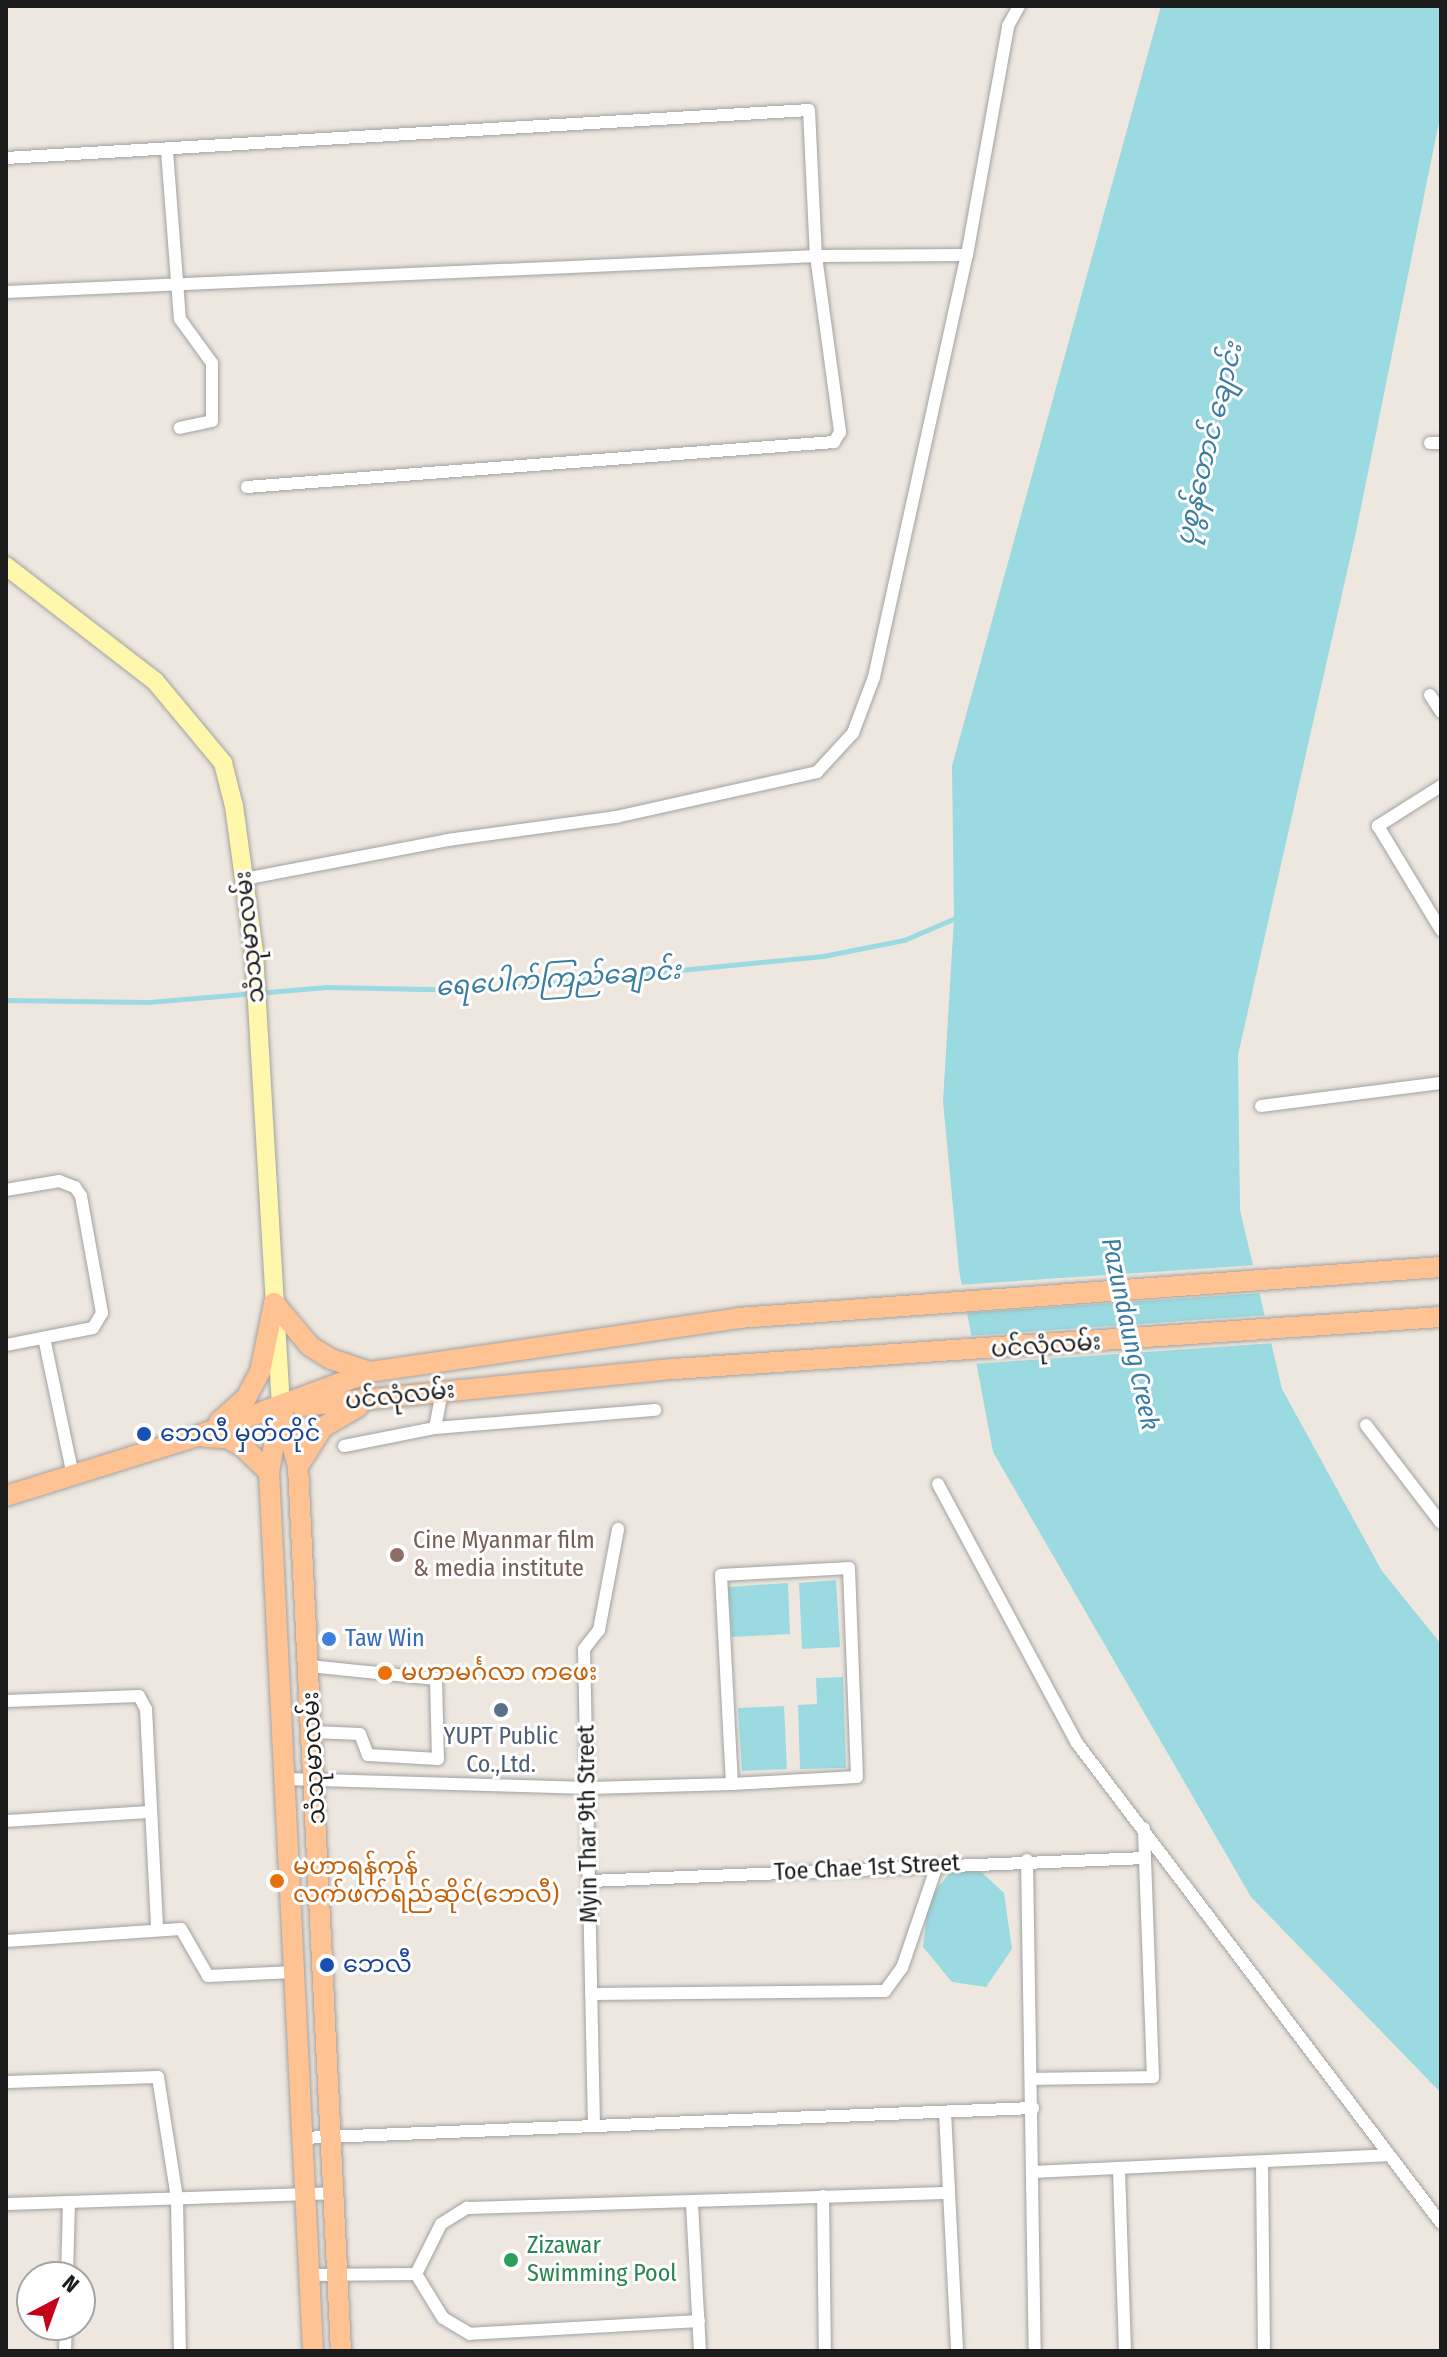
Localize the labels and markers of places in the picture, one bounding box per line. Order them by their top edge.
place label: ဘေလီ မှတ်တိုင် [160,1420,320,1448]
marker: ဘေလီ မှတ်တိုင် [135,1425,153,1443]
place label: Cine Myanmar film & media institute [413,1527,595,1583]
marker: Cine Myanmar film & media institute [388,1546,406,1564]
place label: Taw Win [345,1625,425,1653]
marker: Taw Win [320,1630,338,1648]
place label: မဟာမင်္ဂလာ ကဖေး [401,1659,597,1687]
marker: မဟာမင်္ဂလာ ကဖေး [376,1664,394,1682]
marker: YUPT Public Co.,Ltd. [492,1701,510,1719]
place label: YUPT Public Co.,Ltd. [444,1723,558,1779]
place label: မဟာရန်ကုန် လက်ဖက်ရည်ဆိုင်(ဘေလီ) [293,1853,559,1909]
marker: မဟာရန်ကုန် လက်ဖက်ရည်ဆိုင်(ဘေလီ) [268,1872,286,1890]
place label: ဘေလီ [343,1951,412,1979]
marker: ဘေလီ [318,1956,336,1974]
place label: Zizawar Swimming Pool [527,2232,677,2288]
marker: Zizawar Swimming Pool [502,2251,520,2269]

